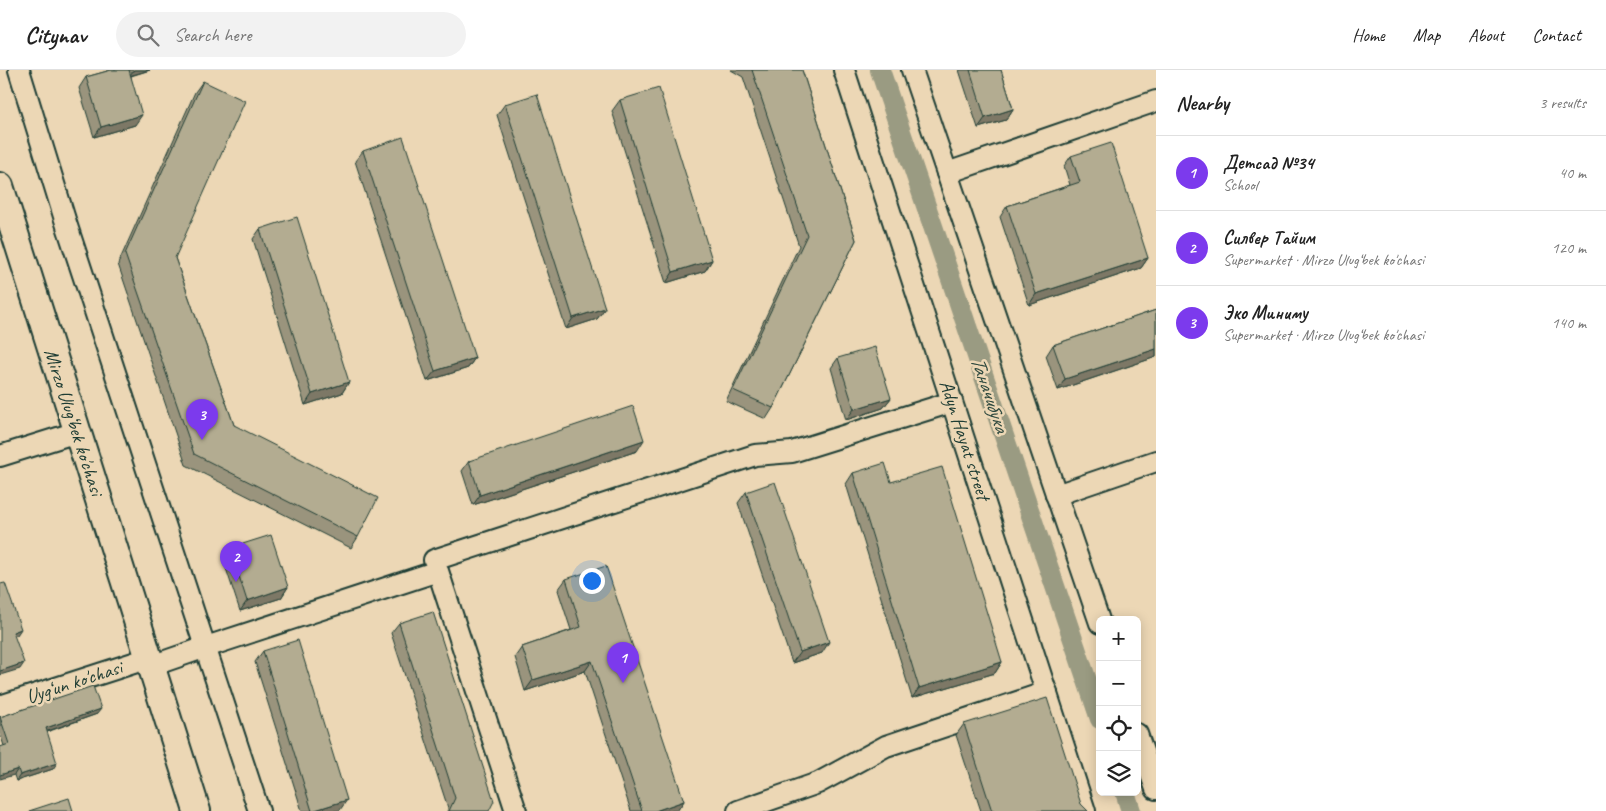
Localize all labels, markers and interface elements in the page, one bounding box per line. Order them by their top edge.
search box [116,12,466,57]
text: Citynav [25,20,86,50]
icon: search [134,21,162,49]
text: Search here [174,23,251,47]
text: Home [1352,24,1385,46]
text: Map [1413,24,1440,46]
text: About [1468,24,1504,46]
text: Contact [1532,24,1581,46]
text: Nearby [1176,90,1229,116]
text: 3 results [1539,93,1586,113]
text: Детсад №34 [1223,151,1314,175]
text: 1 [1188,163,1196,183]
text: 40 m [1559,163,1586,183]
text: School [1223,175,1257,195]
text: Силвер Тайим [1223,226,1315,250]
text: 2 [1188,238,1196,258]
text: 120 m [1552,238,1586,258]
text: Supermarket · Mirzo Ulug‘bek ko'chasi [1223,250,1424,270]
text: Эко Миниму [1223,301,1307,325]
text: 3 [1188,313,1196,333]
text: 140 m [1552,313,1586,333]
text: Supermarket · Mirzo Ulug‘bek ko'chasi [1223,325,1424,345]
street label: Mirzo Ulug‘bek ko'chasi [38,345,110,501]
water label: Таначибука [965,353,1016,438]
street label: Adyn Hayat street [934,377,997,506]
pin: 3 [186,399,218,440]
pin: 2 [220,541,252,582]
your location [579,568,605,594]
map controls [1096,616,1141,796]
button: + [1096,616,1141,661]
pin: 1 [607,642,639,683]
street label: Uyg‘un ko'chasi [23,654,127,709]
button: − [1096,661,1141,706]
button: locate [1096,706,1141,751]
button: layers [1096,751,1141,796]

